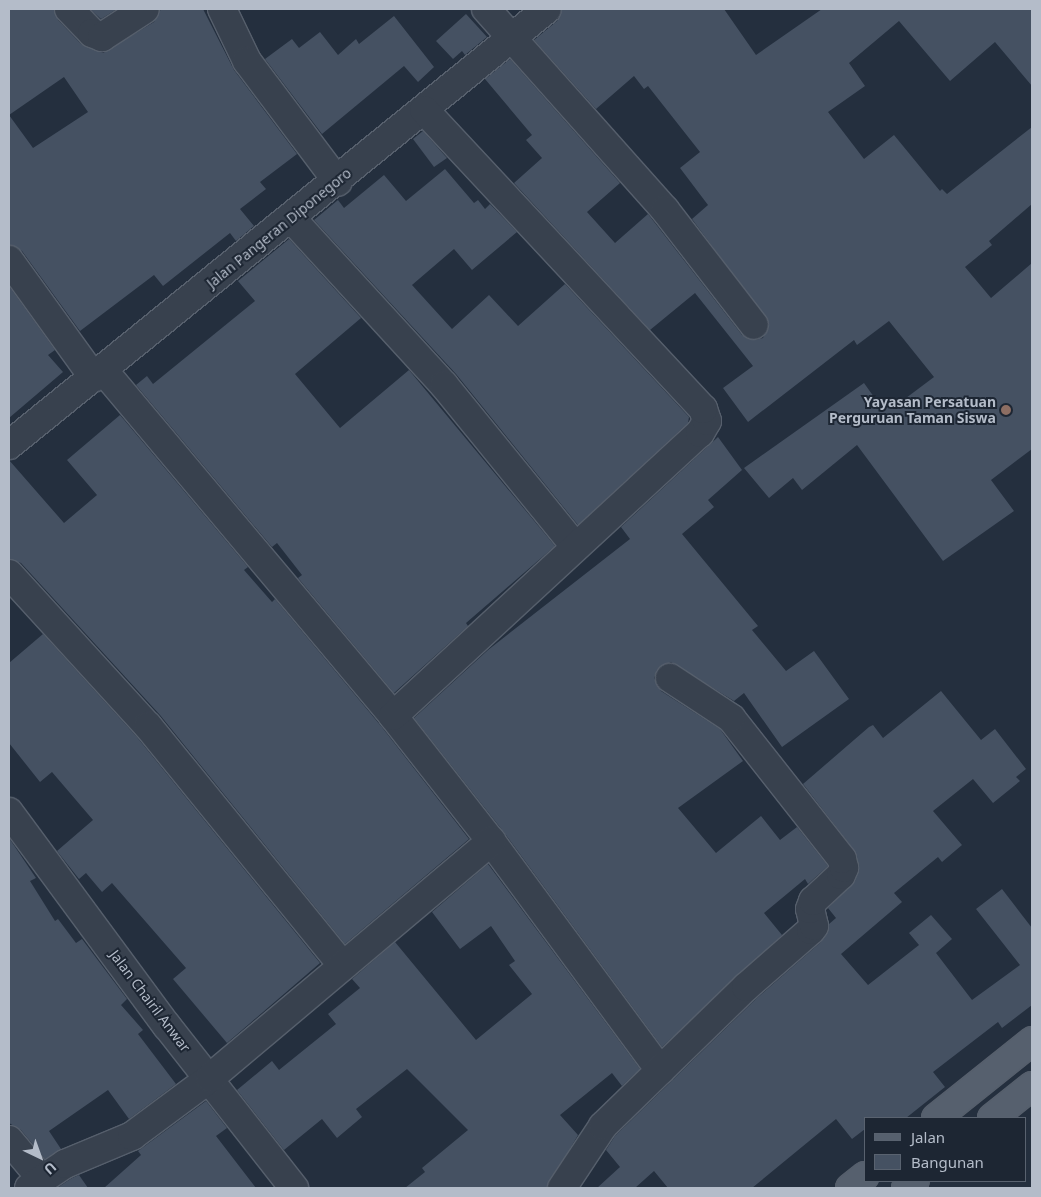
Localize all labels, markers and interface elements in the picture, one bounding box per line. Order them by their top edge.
street label: Jalan Pangeran Diponegoro [203,164,355,292]
place label: Yayasan Persatuan Perguruan Taman Siswa [829,394,996,427]
marker: Yayasan Persatuan Perguruan Taman Siswa [1000,404,1012,416]
street label: Jalan Chairil Anwar [106,947,194,1055]
legend [864,1117,1026,1182]
text: Jalan [911,1127,945,1147]
north arrow [15,1132,65,1182]
text: Bangunan [911,1152,984,1172]
text: U [40,1158,61,1179]

